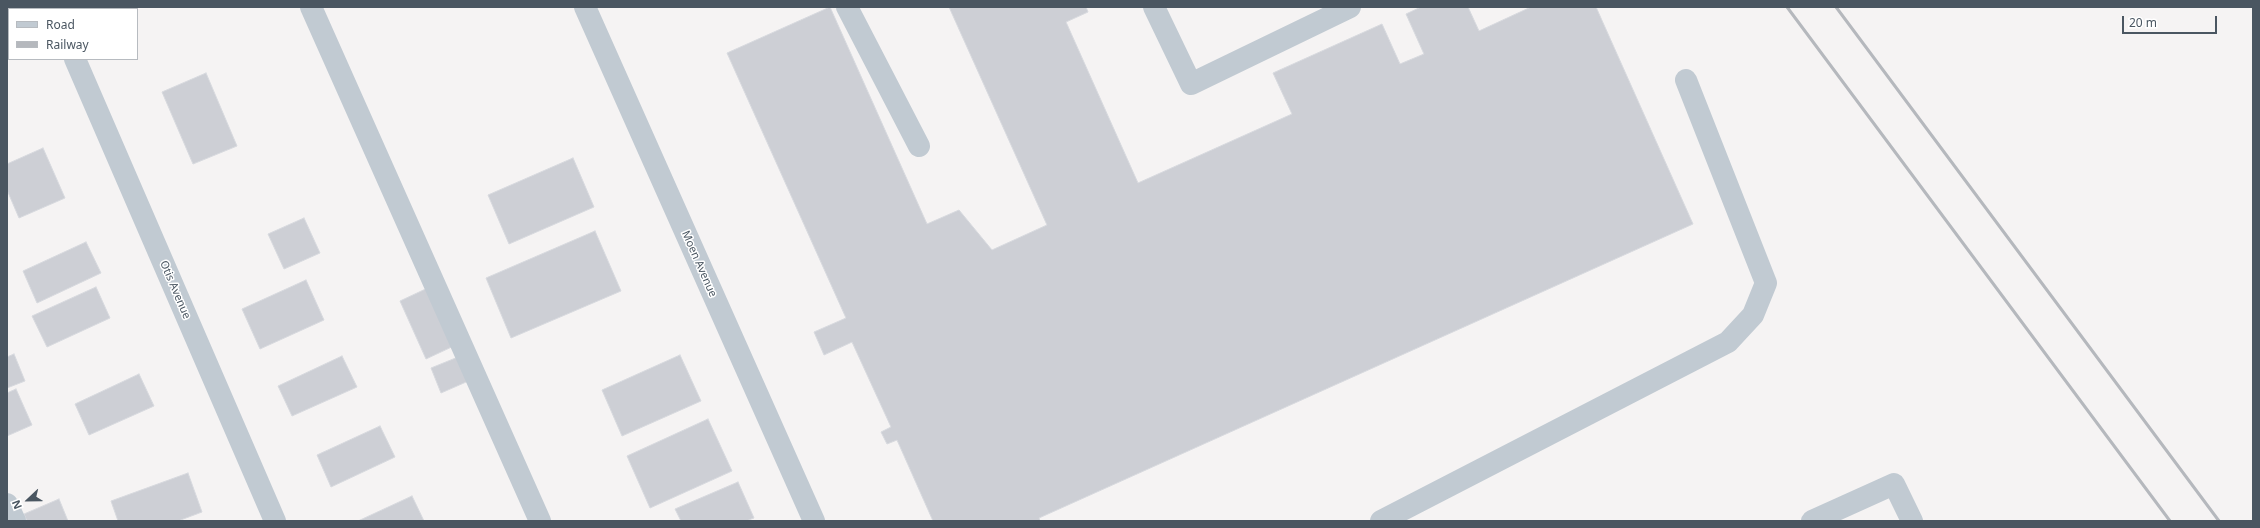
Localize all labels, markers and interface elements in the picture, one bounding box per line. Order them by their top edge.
legend [8,8,138,60]
scale bar [2124,8,2219,34]
text: 20 m [2129,14,2157,31]
text: Road [46,16,75,33]
text: Railway [46,36,89,53]
street label: Moen Avenue [679,229,719,299]
street label: Otis Avenue [157,259,193,321]
north arrow [8,480,48,520]
text: N [8,498,25,512]

